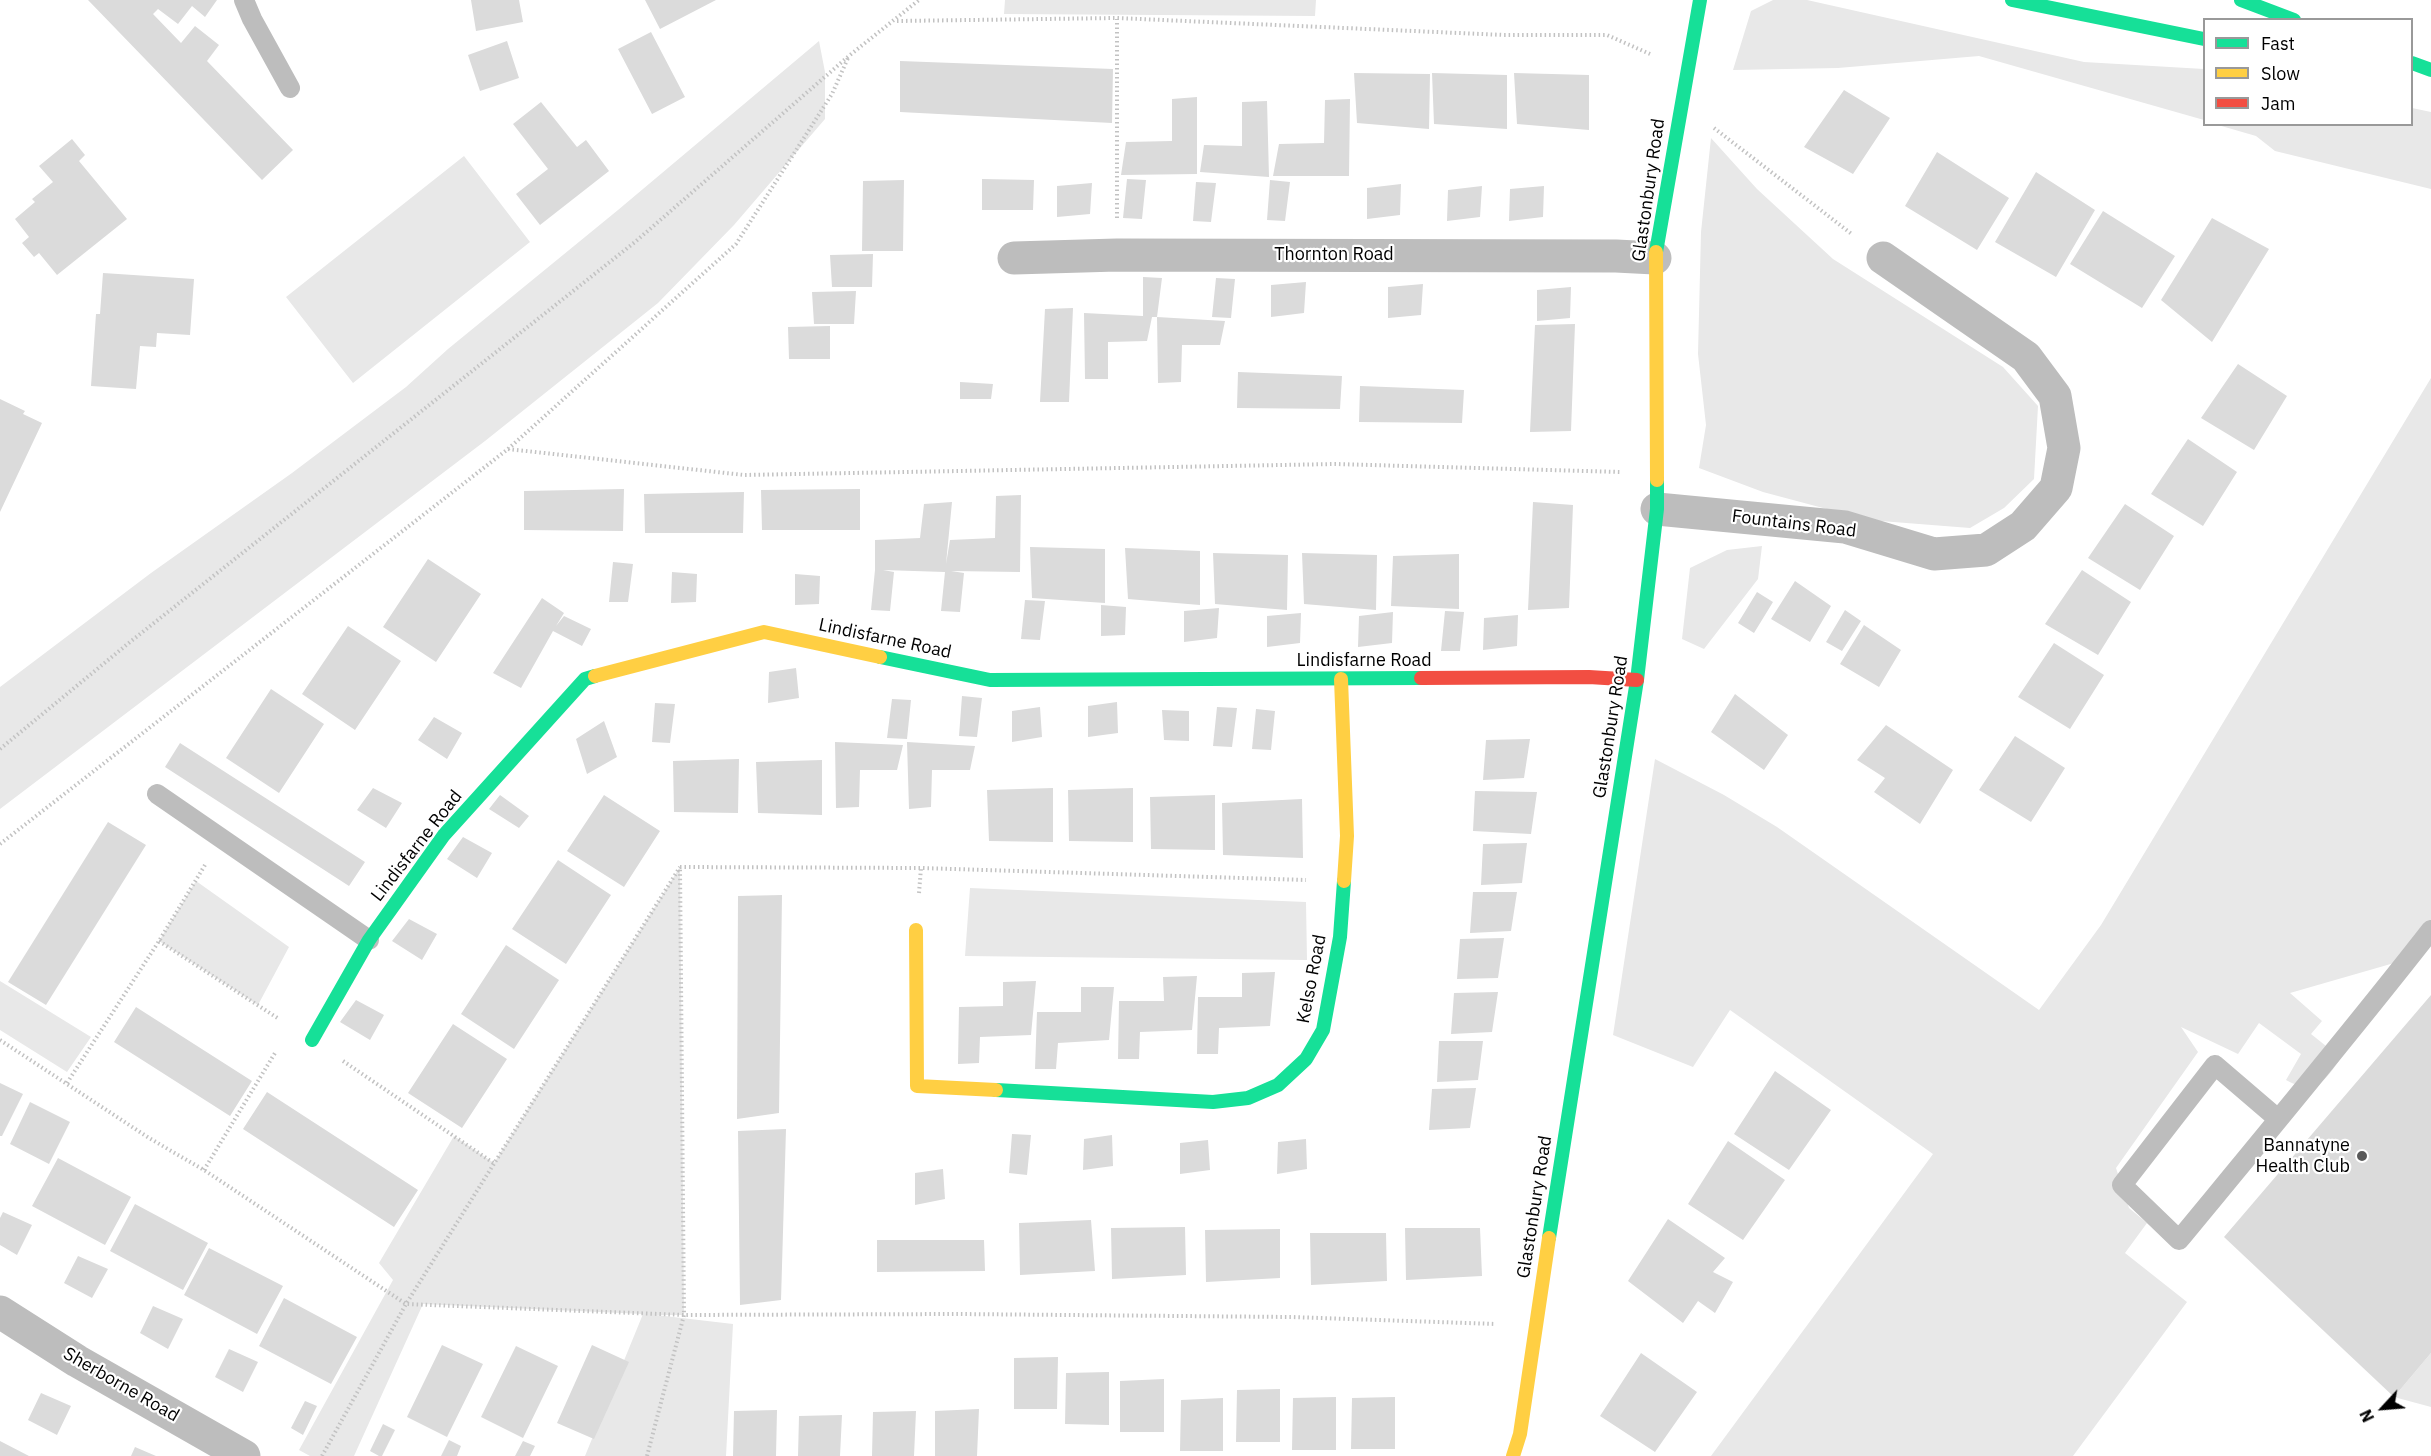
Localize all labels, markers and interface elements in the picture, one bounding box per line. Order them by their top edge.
legend [2203,18,2413,126]
text: Fast [2261,32,2295,55]
text: Slow [2261,62,2300,85]
text: Jam [2261,92,2296,115]
street label: Glastonbury Road [1628,117,1670,263]
street label: Thornton Road [1274,244,1394,266]
street label: Fountains Road [1731,506,1857,542]
street label: Lindisfarne Road [817,614,953,664]
street label: Lindisfarne Road [1296,650,1432,672]
street label: Glastonbury Road [1589,654,1633,800]
street label: Lindisfarne Road [367,786,467,906]
street label: Kelso Road [1293,933,1331,1025]
street label: Glastonbury Road [1513,1134,1557,1280]
place label: Bannatyne Health Club [2255,1135,2350,1178]
marker: Bannatyne Health Club [2355,1149,2369,1163]
street label: Sherborne Road [59,1343,183,1427]
north arrow [2353,1378,2413,1438]
text: N [2355,1406,2378,1425]

